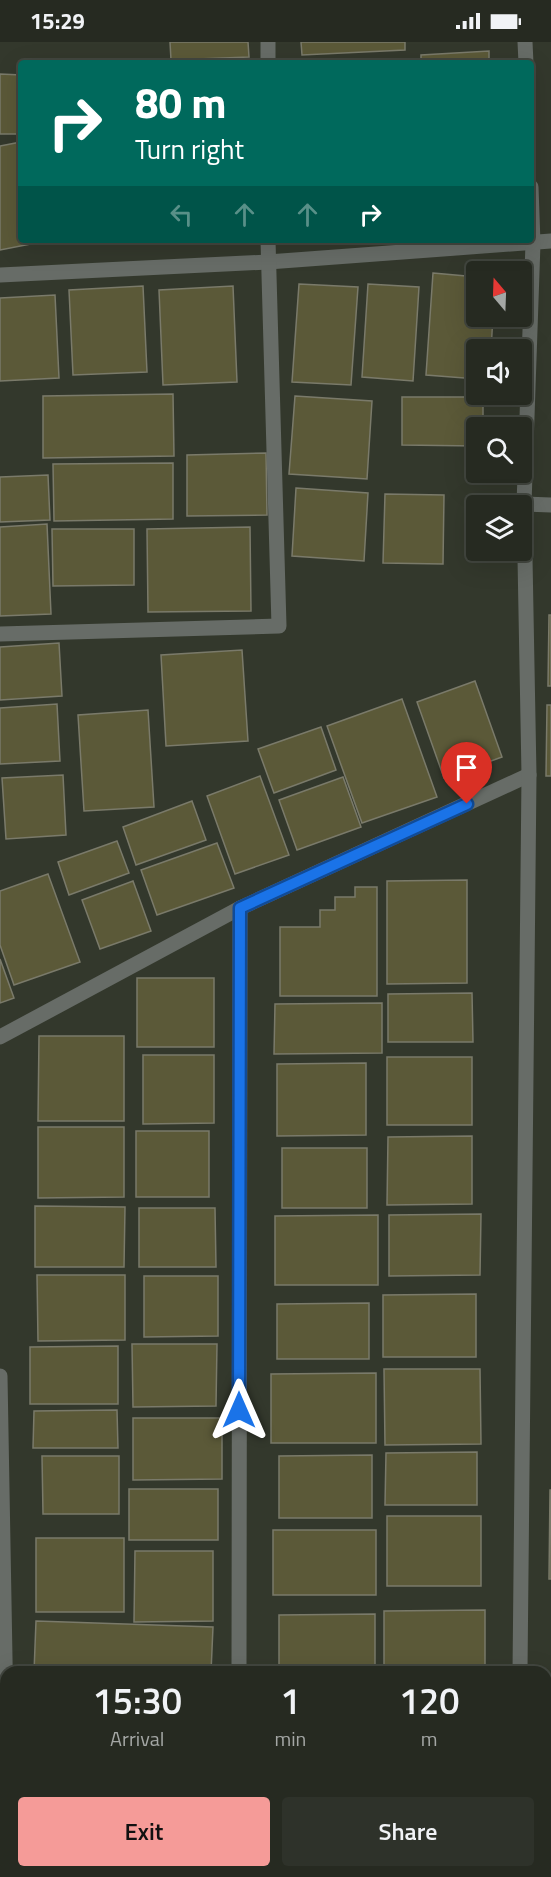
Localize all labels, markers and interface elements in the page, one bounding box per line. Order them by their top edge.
text: 15:29 [30,4,85,38]
text: 80 m [135,70,227,134]
icon: right [36,84,114,162]
text: Turn right [135,128,244,169]
icon: left [165,198,198,231]
icon: ahead [228,198,261,231]
icon: ahead [291,198,324,231]
icon: right [354,198,387,231]
north arrow [466,261,532,327]
map controls [466,261,532,561]
button: sound [466,339,532,405]
button: search [466,417,532,483]
button: layers [466,495,532,561]
pin [441,742,492,804]
icon: arrive [450,751,483,784]
position arrow [207,1378,271,1442]
text: 15:30 [93,1673,182,1728]
text: 1 [280,1673,300,1728]
text: 120 [399,1673,459,1728]
text: Arrival [110,1723,164,1754]
text: min [274,1723,306,1754]
text: m [421,1723,437,1754]
button: Exit [18,1797,270,1866]
button: Share [282,1797,534,1866]

